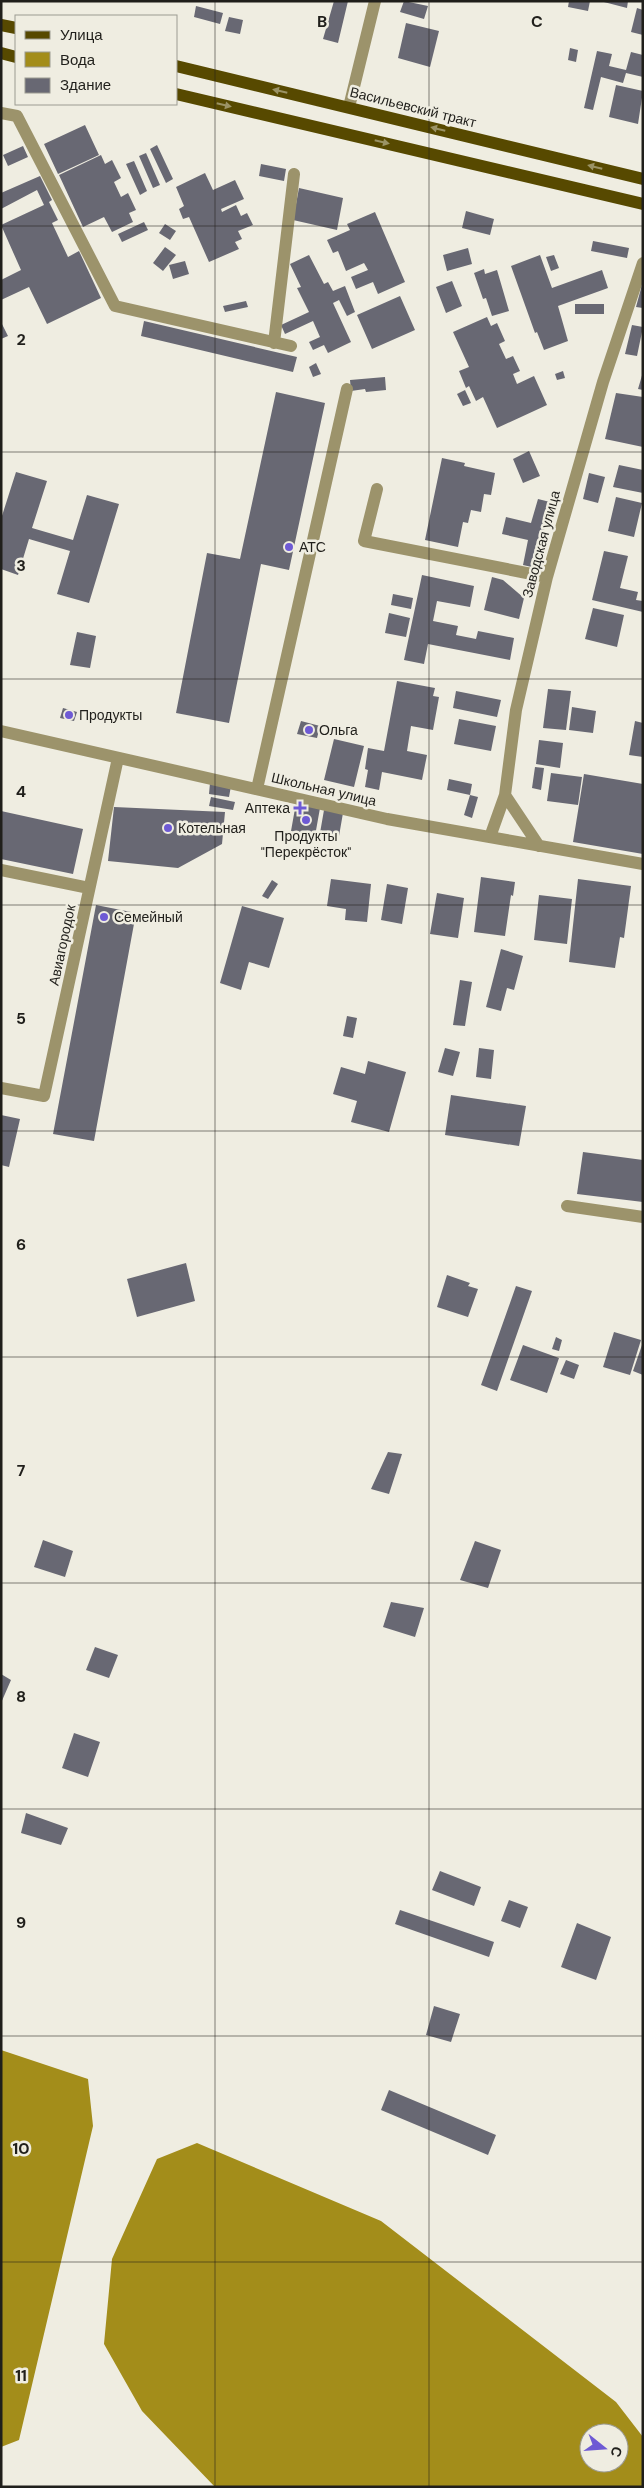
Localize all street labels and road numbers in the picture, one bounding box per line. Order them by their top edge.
street label: Васильевский тракт [348,83,479,132]
street label: Заводская улица [518,488,564,600]
street label: Школьная улица [270,768,379,810]
street label: Авиагородок [45,902,80,987]

